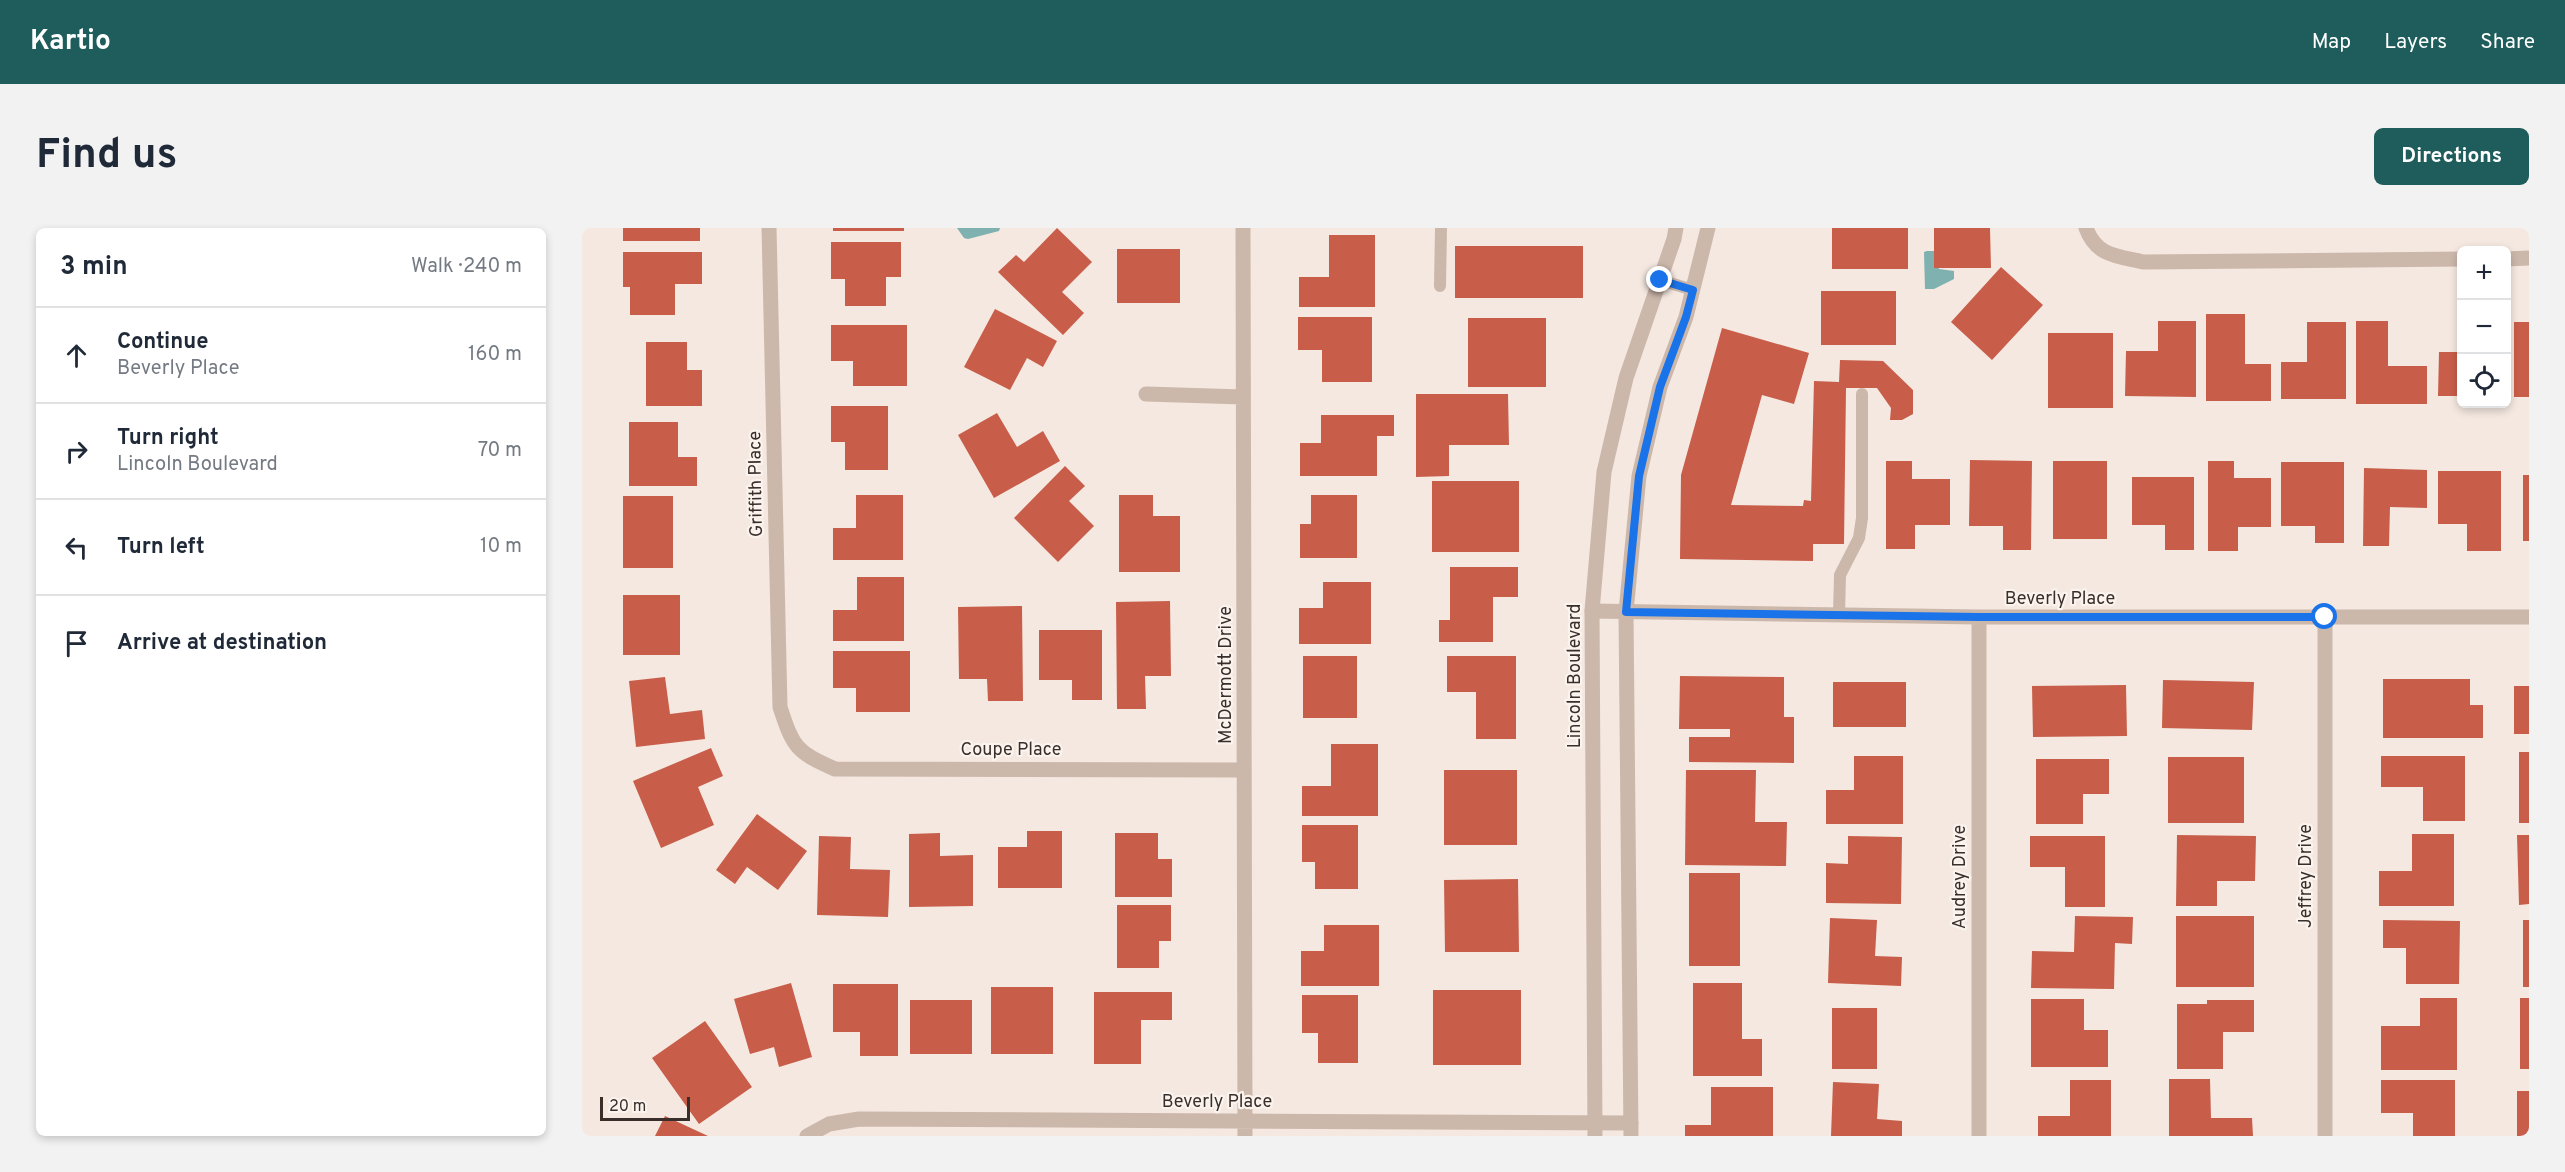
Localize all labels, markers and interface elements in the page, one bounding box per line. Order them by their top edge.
text: Kartio [30,24,111,60]
text: Map [2312,29,2351,56]
text: Layers [2384,29,2447,56]
text: Share [2480,29,2535,56]
button: Directions [2374,128,2529,185]
text: Find us [36,130,177,183]
map controls [2457,246,2511,408]
button: + [2457,246,2511,300]
text: 3 min [60,251,128,284]
text: Walk · 240 m [411,254,522,280]
route end [1646,266,1672,292]
button: − [2457,300,2511,354]
text: Continue [117,329,208,356]
icon: ahead [60,339,93,372]
text: 160 m [468,342,522,368]
button: locate [2457,354,2511,408]
text: Beverly Place [117,356,240,382]
text: Turn right [117,425,219,452]
street label: Griffith Place [744,431,769,537]
icon: right [60,435,93,468]
text: 70 m [478,438,522,464]
text: Lincoln Boulevard [117,452,278,478]
icon: left [60,531,93,564]
text: Turn left [117,534,205,561]
text: 10 m [480,534,522,560]
street label: Beverly Place [2005,588,2115,611]
route start [2311,603,2337,629]
street label: Lincoln Boulevard [1564,604,1587,748]
street label: McDermott Drive [1215,606,1238,744]
icon: arrive [60,627,93,660]
text: Arrive at destination [117,630,327,657]
street label: Coupe Place [960,739,1062,762]
street label: Jeffrey Drive [2295,824,2318,928]
street label: Audrey Drive [1949,825,1972,929]
street label: Beverly Place [1162,1091,1272,1114]
scale bar [600,1094,690,1122]
text: 20 m [609,1097,646,1117]

